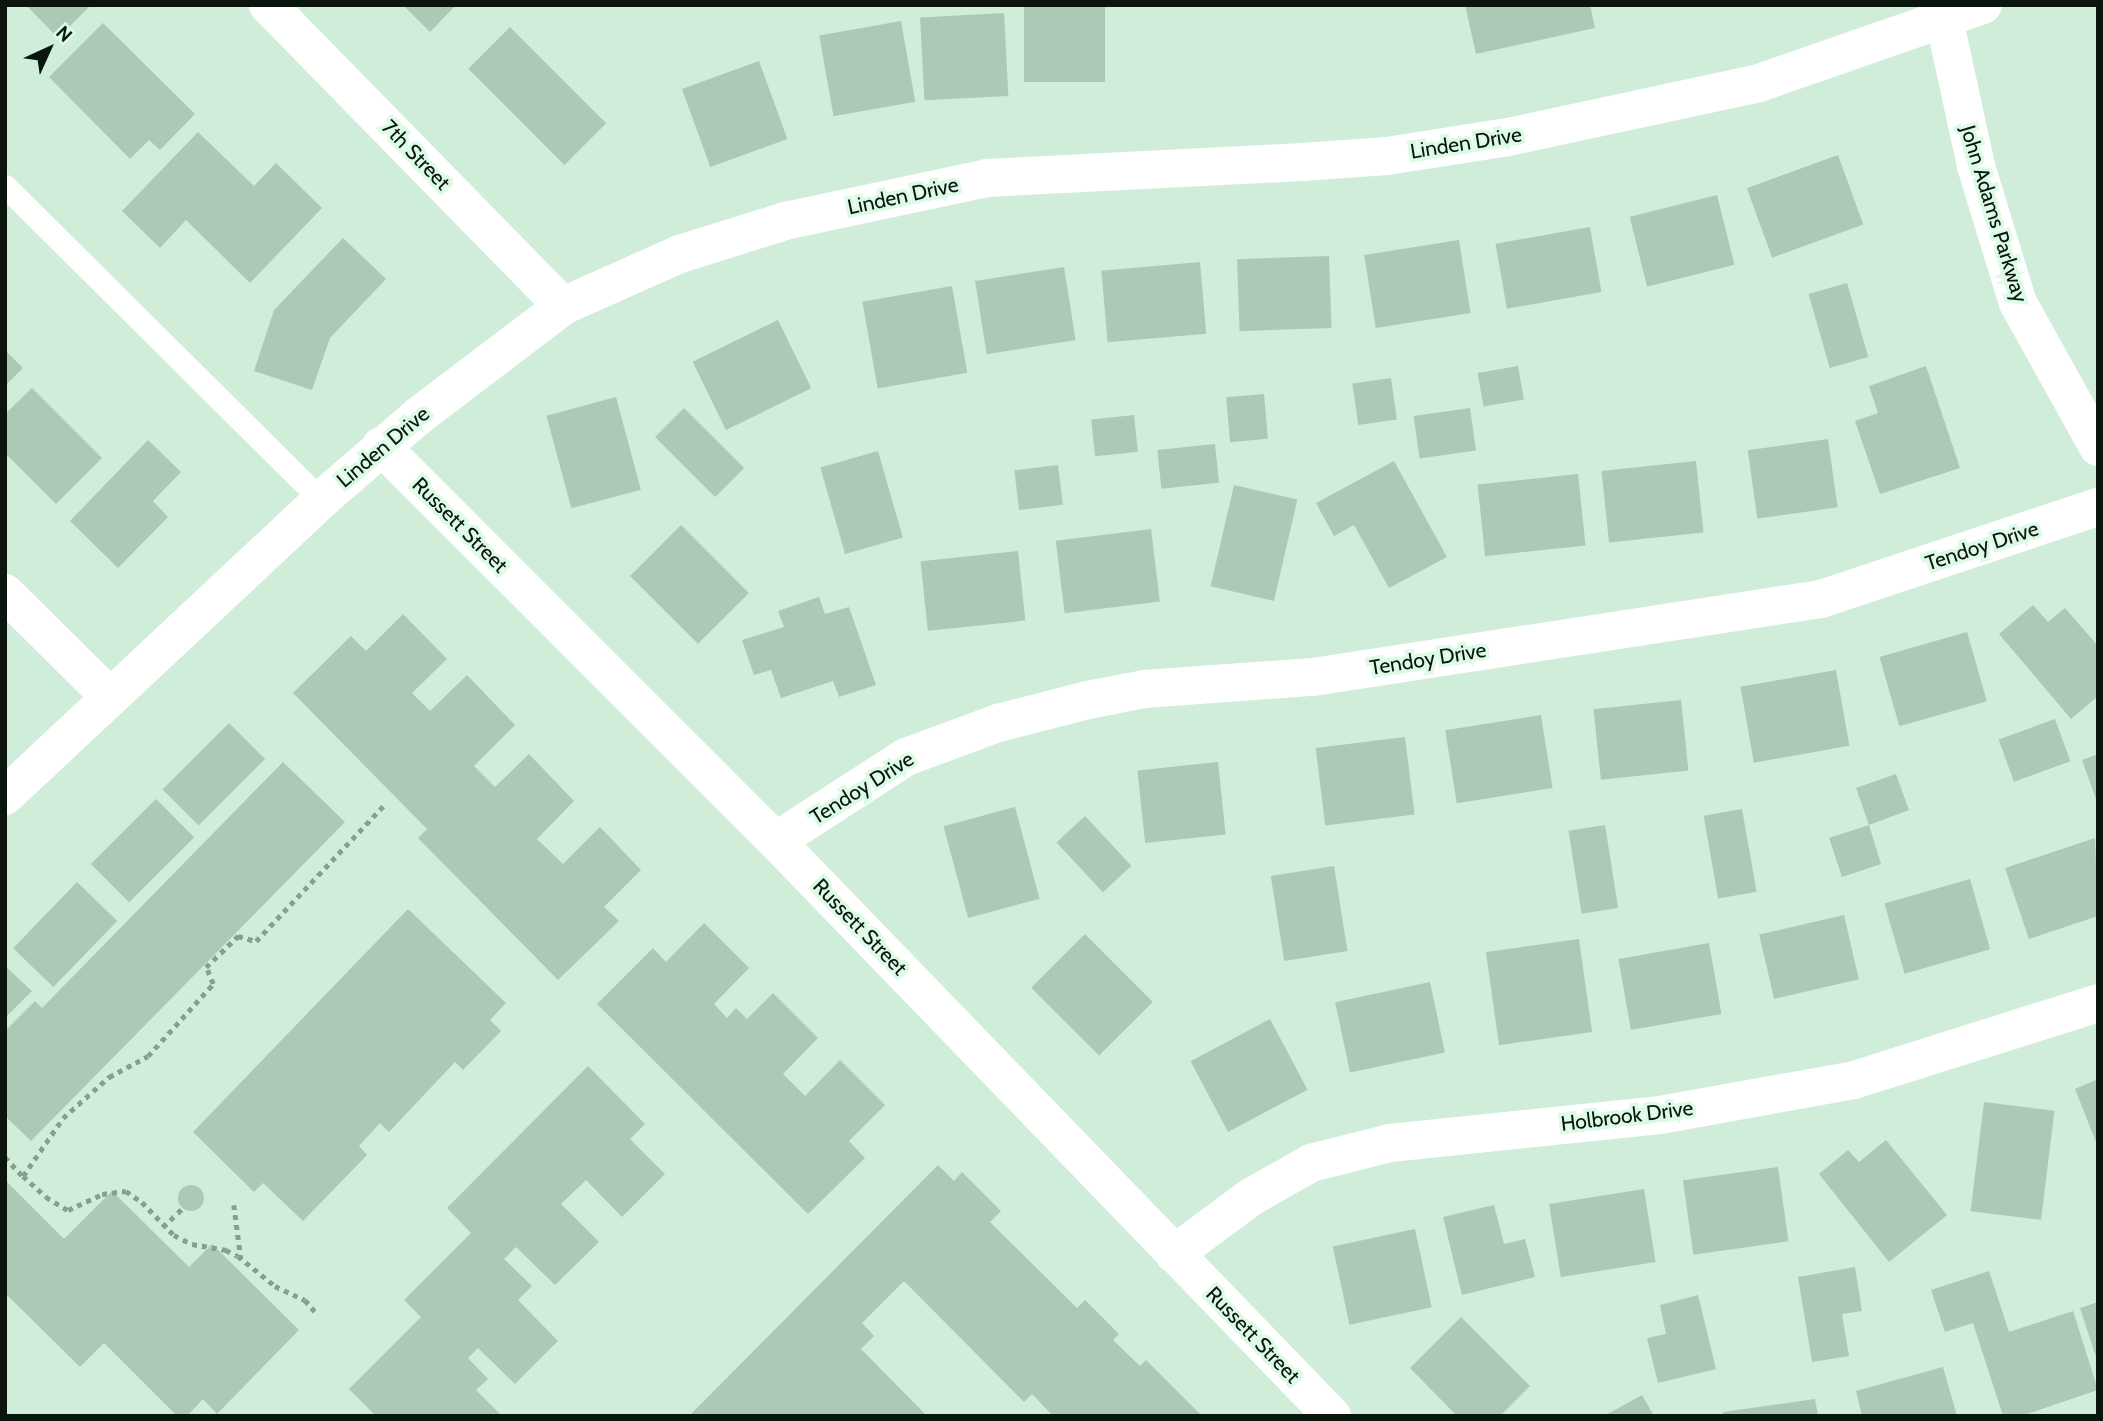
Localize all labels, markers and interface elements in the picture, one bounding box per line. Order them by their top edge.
north arrow [14,14,84,84]
text: N [51,21,77,47]
street label: 7th Street [376,115,456,195]
street label: Linden Drive [1408,122,1524,164]
street label: John Adams Parkway [1955,122,2033,306]
street label: Linden Drive [845,172,961,220]
street label: Linden Drive [332,401,434,493]
street label: Russett Street [407,472,513,578]
street label: Tendoy Drive [1922,516,2042,576]
street label: Tendoy Drive [1368,637,1488,681]
street label: Tendoy Drive [806,746,918,830]
street label: Russett Street [808,874,912,980]
street label: Holbrook Drive [1559,1095,1695,1137]
street label: Russett Street [1201,1282,1305,1388]

